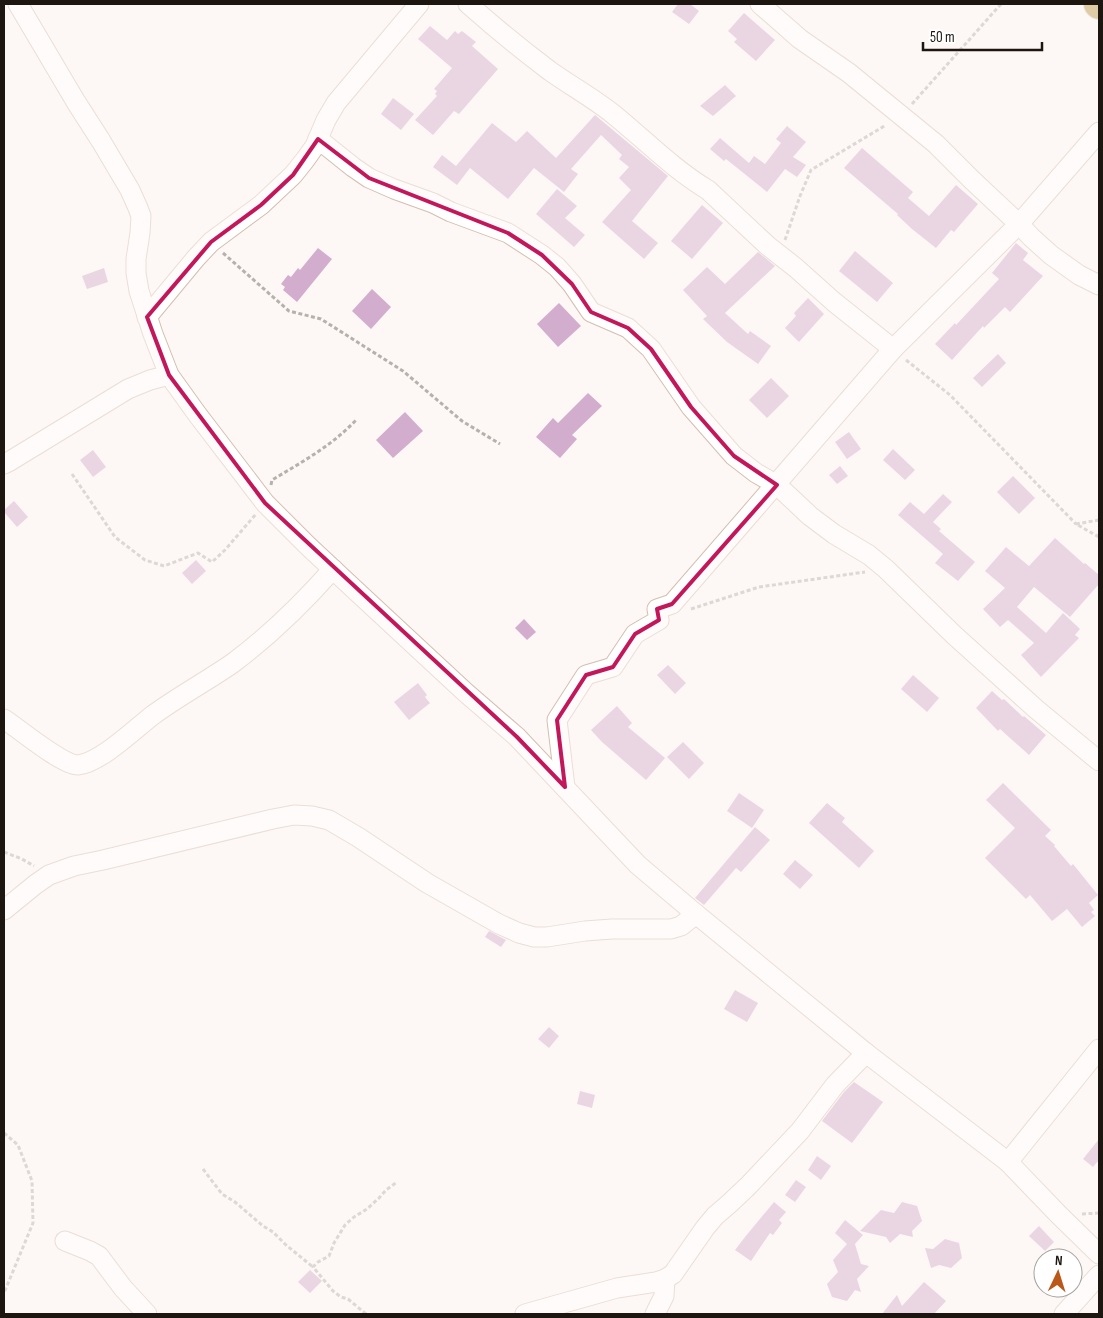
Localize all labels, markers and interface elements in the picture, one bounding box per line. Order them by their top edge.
scale bar [923,20,1042,52]
text: 50 m [930,28,955,47]
north arrow [1033,1248,1083,1298]
text: N [1055,1252,1063,1269]

